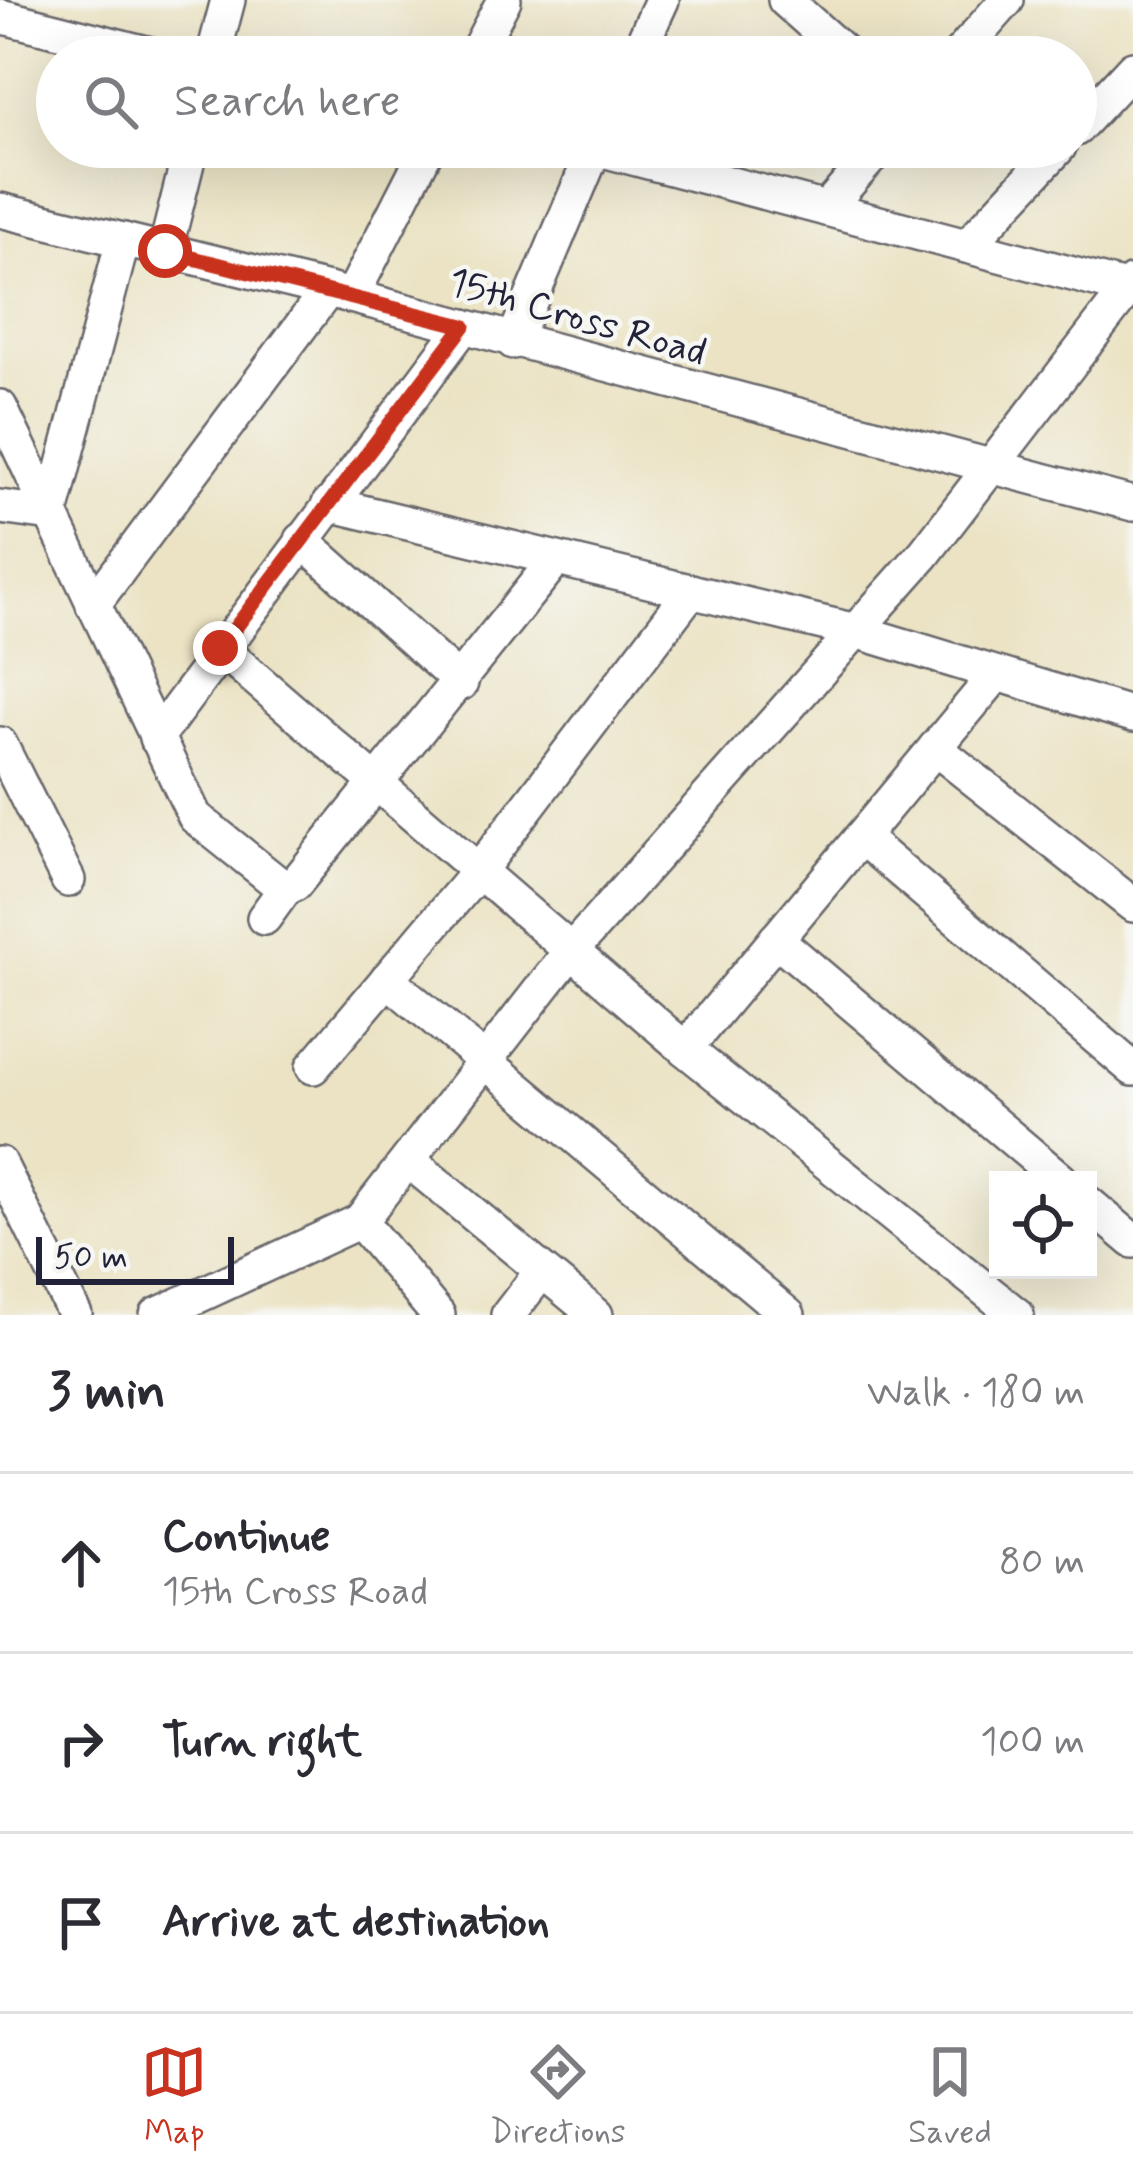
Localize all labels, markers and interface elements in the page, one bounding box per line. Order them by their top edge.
search box [36,36,1097,168]
icon: search [78,69,144,135]
text: Search here [174,73,401,132]
route start [138,224,192,278]
street label: 15th Cross Road [442,257,712,380]
route end [193,621,247,675]
map controls [989,1171,1097,1279]
button: locate [989,1171,1097,1279]
scale bar [36,1231,234,1284]
text: 50 m [54,1236,128,1280]
text: 3 min [48,1360,166,1426]
text: Walk · 180 m [867,1368,1085,1419]
text: Continue [162,1508,330,1567]
icon: ahead [48,1530,114,1596]
text: 80 m [999,1537,1085,1588]
text: 15th Cross Road [162,1567,428,1618]
icon: right [48,1710,114,1776]
text: Turn right [162,1713,362,1772]
text: 100 m [980,1717,1085,1768]
icon: arrive [48,1890,114,1956]
text: Arrive at destination [162,1893,550,1952]
tab: Map [141,2039,207,2155]
tab: Directions [490,2039,626,2155]
tab: Saved [908,2039,992,2155]

